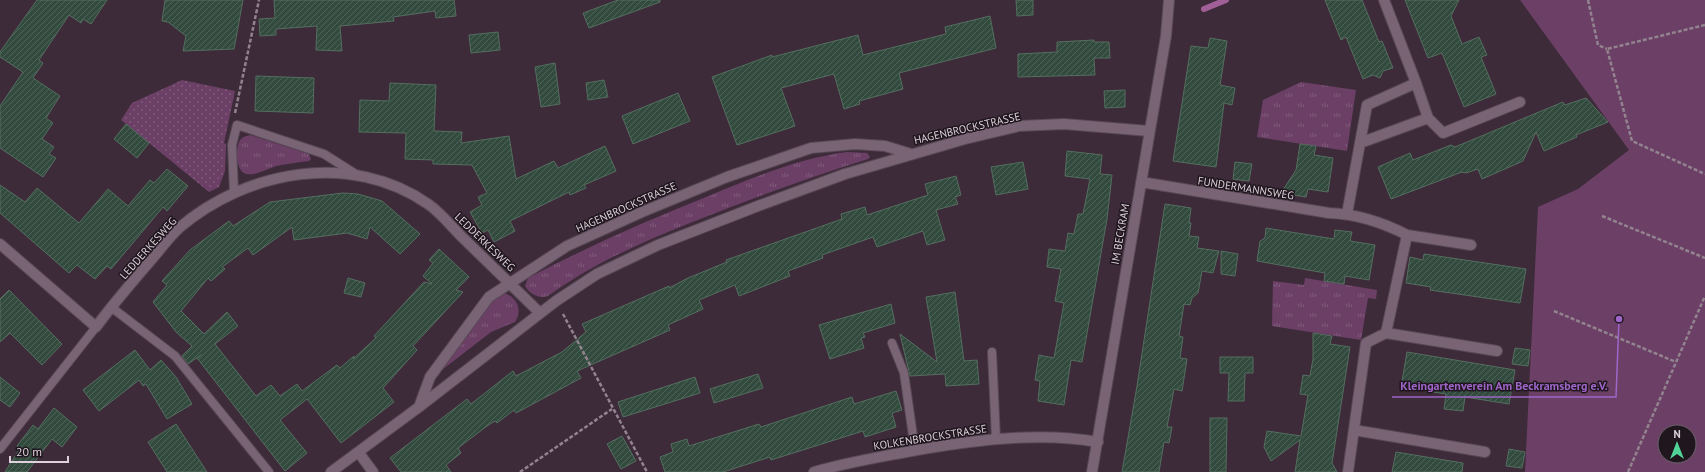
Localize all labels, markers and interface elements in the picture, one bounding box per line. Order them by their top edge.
street label: HAGENBROCKSTRASSE [912,109,1022,147]
street label: FUNDERMANNSWEG [1197,173,1295,203]
street label: HAGENBROCKSTRASSE [573,178,679,236]
street label: IM BECKRAM [1108,202,1132,266]
street label: LEDDERKESWEG [452,210,518,275]
street label: LEDDERKESWEG [116,214,180,282]
callout: Kleingartenverein Am Beckramsberg e.V. [1392,373,1616,397]
text: Kleingartenverein Am Beckramsberg e.V. [1400,378,1608,393]
street label: KOLKENBROCKSTRASSE [872,421,988,453]
north arrow [1657,424,1697,464]
text: N [1673,427,1681,441]
scale bar [10,438,68,464]
text: 20 m [16,444,42,459]

